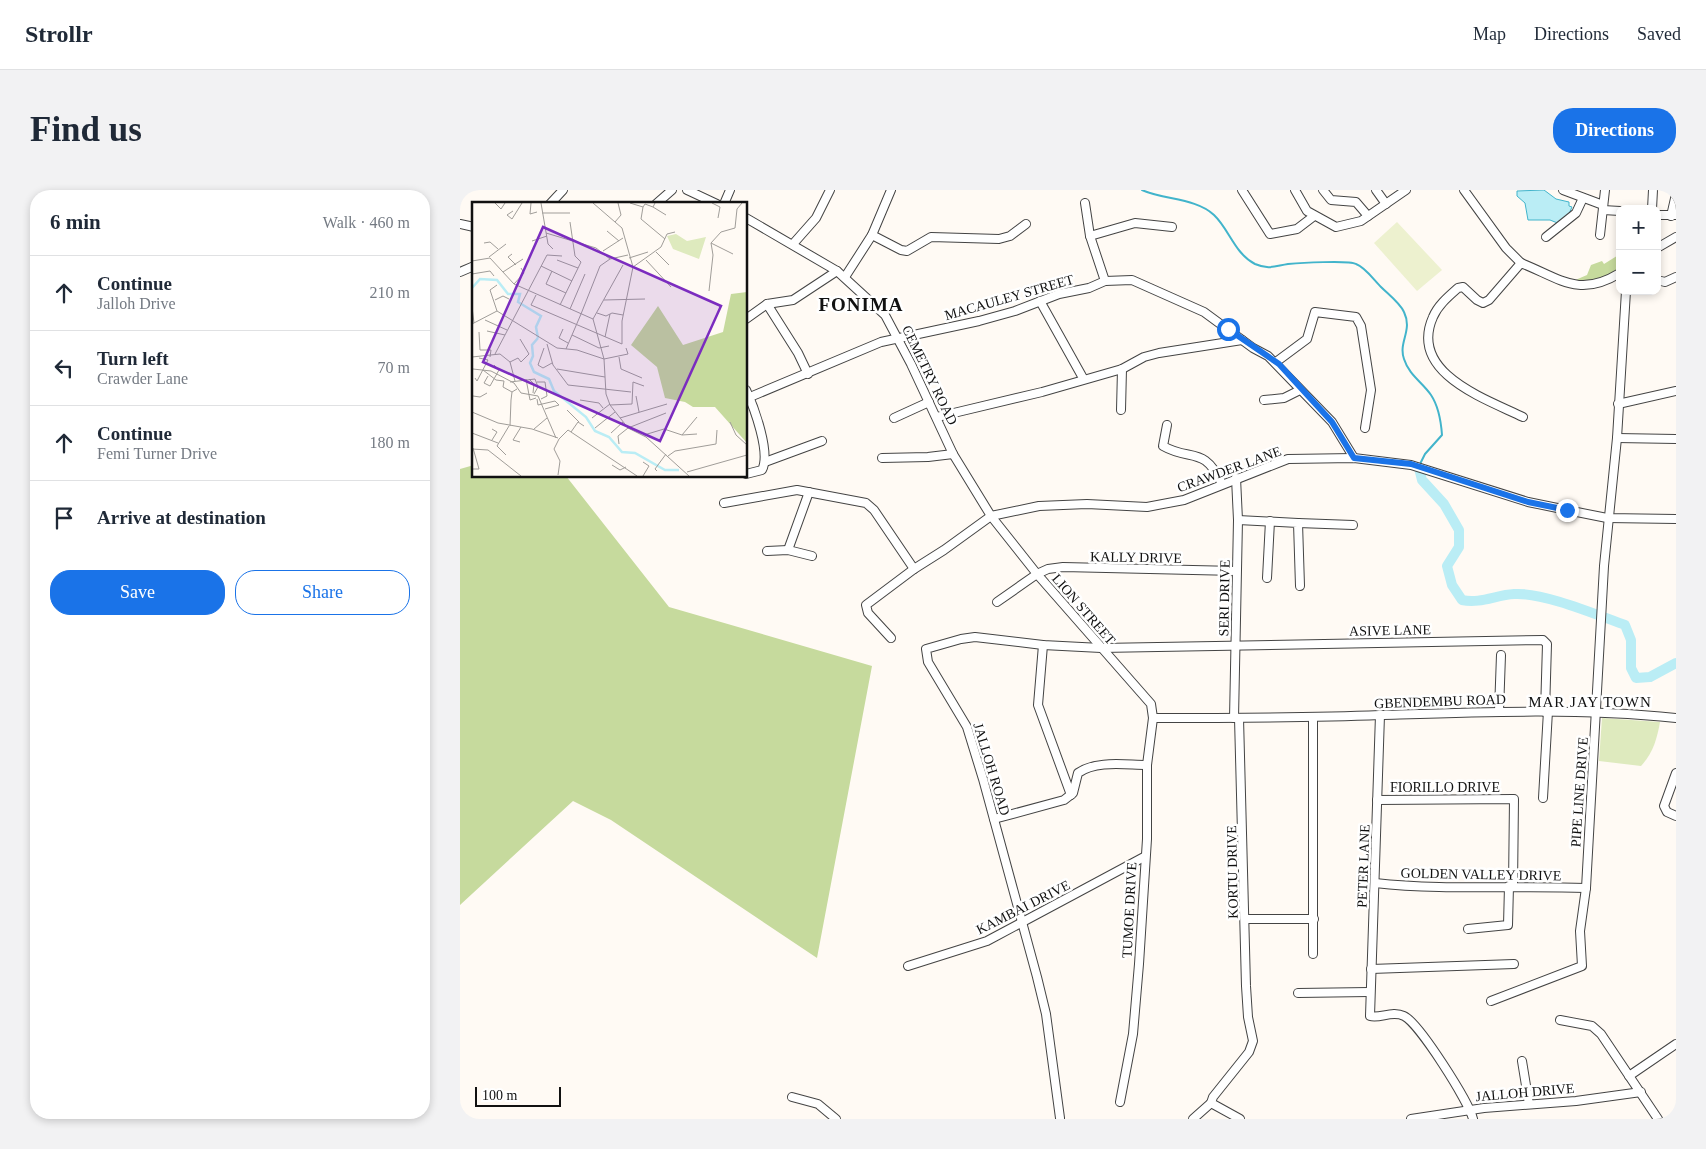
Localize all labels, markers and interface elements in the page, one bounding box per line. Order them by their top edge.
text: Strollr [25,21,93,47]
text: Map [1473,24,1506,44]
text: Directions [1534,24,1609,44]
text: Saved [1637,24,1681,44]
button: Directions [1553,108,1676,153]
text: Find us [30,110,142,149]
inset map [472,202,748,478]
map controls [1616,205,1661,295]
button: + [1616,205,1661,250]
text: 6 min [50,210,101,234]
text: Walk · 460 m [323,214,410,231]
button: − [1616,250,1661,295]
street label: MACAULEY STREET [943,272,1076,323]
text: Continue [97,273,172,294]
icon: ahead [50,279,78,307]
text: 210 m [370,284,410,301]
district label: FONIMA [818,294,904,315]
text: Jalloh Drive [97,295,176,312]
route start [1217,318,1240,341]
street label: CEMETRY ROAD [899,323,960,427]
text: Turn left [97,348,169,369]
icon: left [50,354,78,382]
text: 70 m [378,359,410,376]
text: Crawder Lane [97,370,188,387]
text: Continue [97,423,172,444]
icon: ahead [50,429,78,457]
text: 180 m [370,434,410,451]
street label: CRAWDER LANE [1175,444,1283,495]
text: Femi Turner Drive [97,445,217,462]
route end [1556,499,1579,522]
icon: arrive [50,504,78,532]
text: Arrive at destination [97,507,266,528]
street label: KALLY DRIVE [1090,549,1182,566]
street label: SERI DRIVE [1216,560,1233,636]
button: Save [50,570,225,615]
button: Share [235,570,410,615]
street label: LION STREET [1049,571,1119,648]
street label: ASIVE LANE [1349,622,1431,639]
street label: GBENDEMBU ROAD [1374,692,1506,711]
district label: MAR JAY TOWN [1528,694,1652,710]
street label: JALLOH ROAD [970,721,1013,817]
street label: PIPE LINE DRIVE [1568,736,1591,848]
street label: FIORILLO DRIVE [1390,780,1500,795]
street label: PETER LANE [1355,824,1372,908]
street label: KORTU DRIVE [1224,825,1241,919]
street label: TUMOE DRIVE [1119,862,1140,958]
street label: GOLDEN VALLEY DRIVE [1401,866,1561,883]
street label: KAMBAI DRIVE [974,877,1073,938]
street label: JALLOH DRIVE [1475,1081,1575,1104]
scale bar [475,1084,561,1107]
text: 100 m [482,1088,517,1103]

